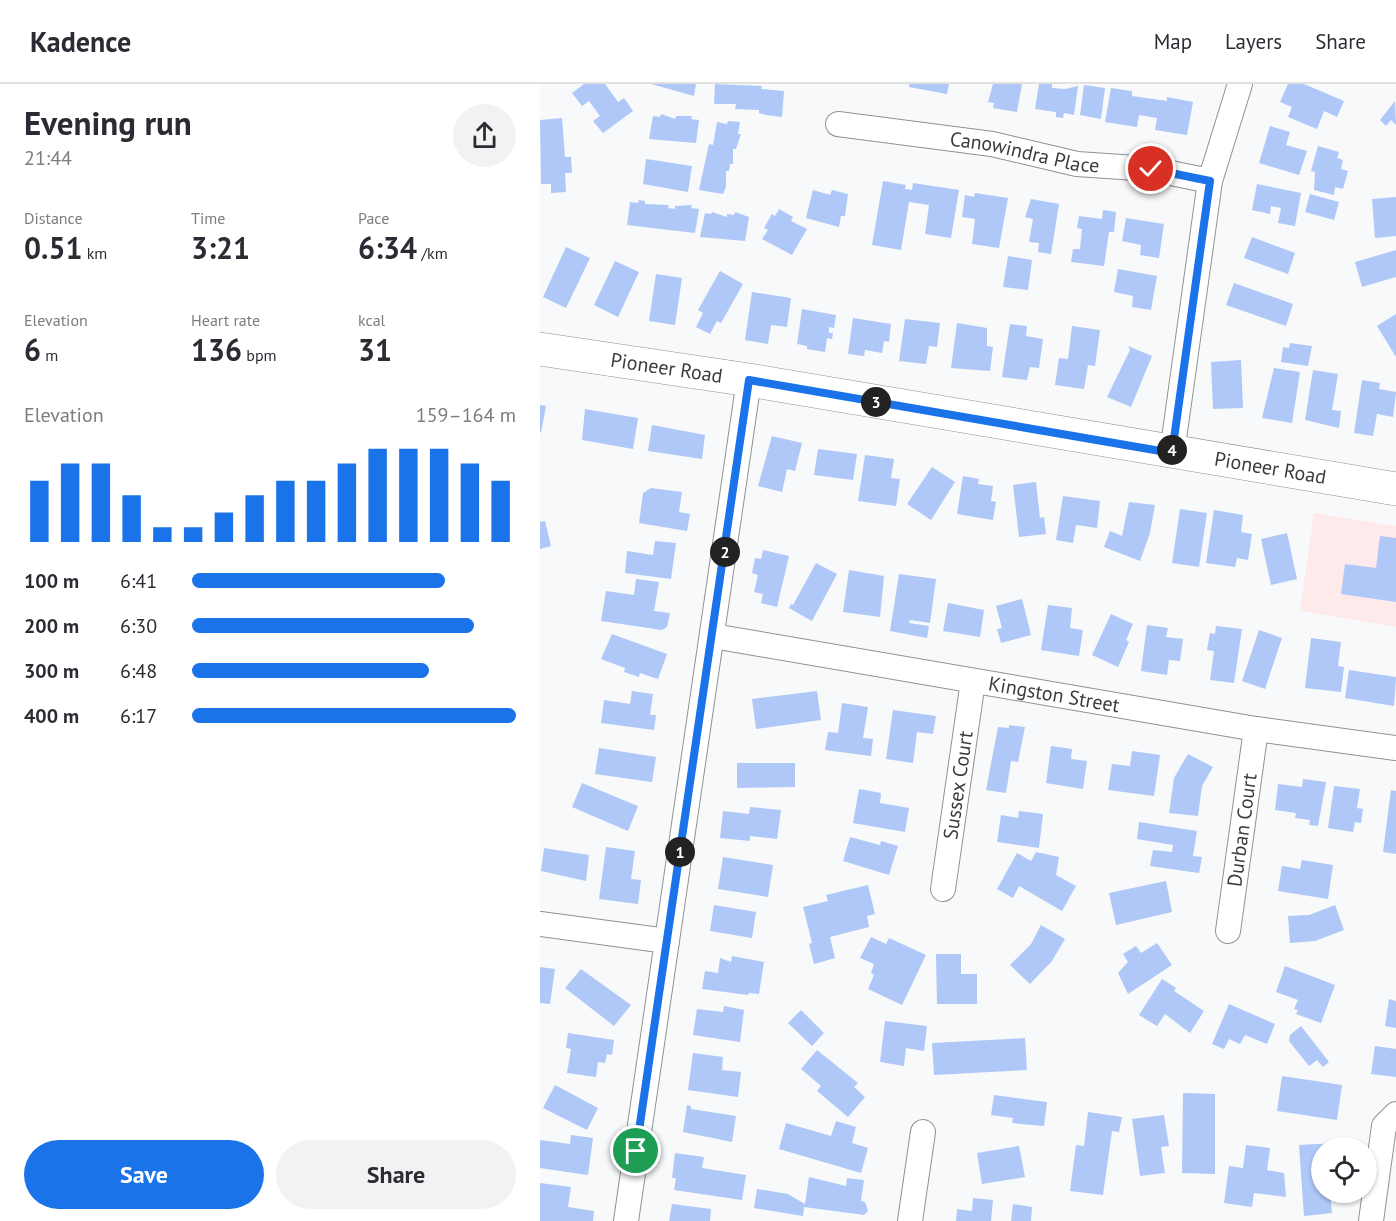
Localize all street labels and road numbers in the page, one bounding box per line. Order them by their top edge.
street label: Canowindra Place [948,126,1100,178]
street label: Pioneer Road [609,347,724,389]
street label: Pioneer Road [1213,446,1328,490]
street label: Kingston Street [987,670,1122,718]
street label: Sussex Court [937,729,979,841]
street label: Durban Court [1221,771,1263,888]

